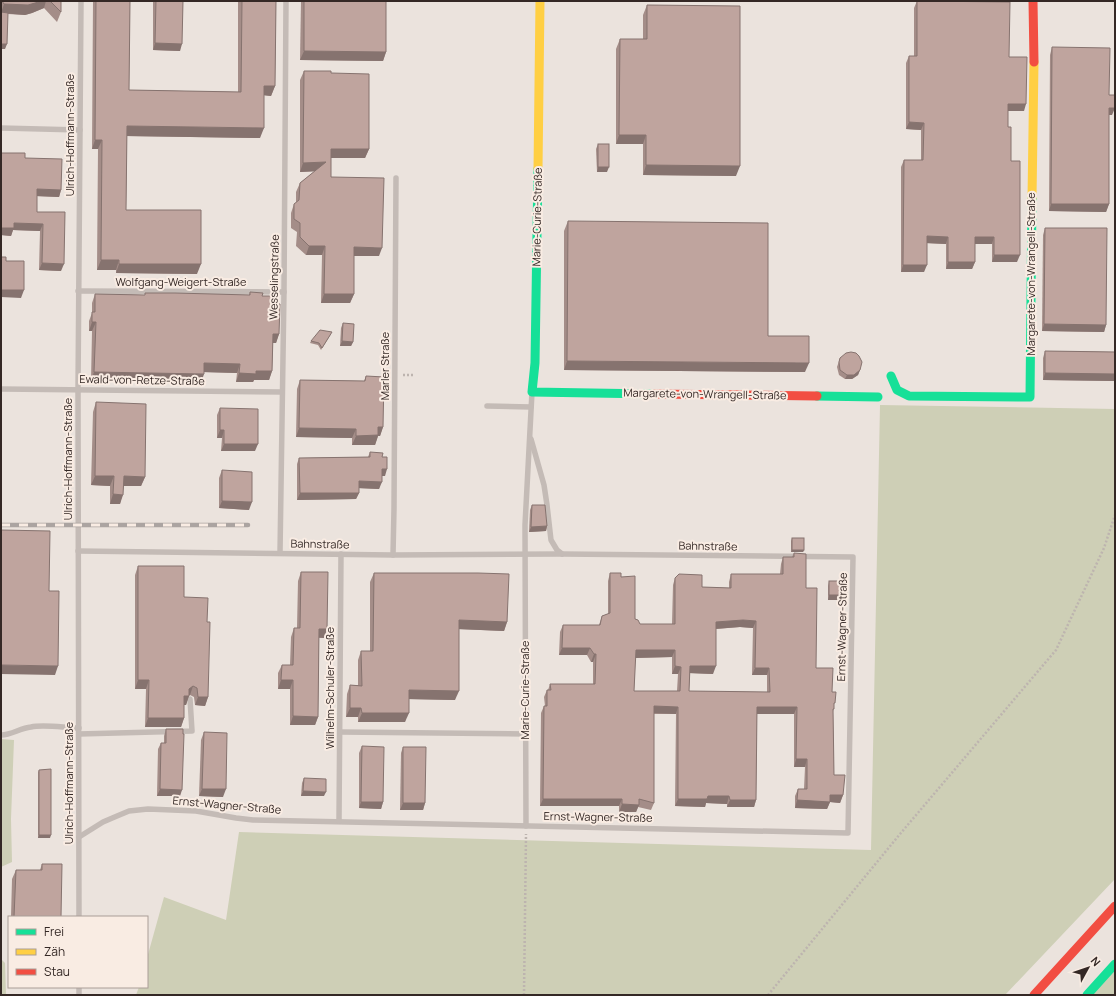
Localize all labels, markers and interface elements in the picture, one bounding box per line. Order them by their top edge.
street label: Ulrich-Hoffmann-Straße [62,73,77,196]
street label: Marie-Curie-Straße [528,167,545,267]
street label: Margarete-von-Wrangell-Straße [1023,192,1038,356]
street label: Wesselingstraße [265,234,282,320]
street label: Wolfgang-Weigert-Straße [115,274,247,289]
street label: Marler Straße [377,331,392,400]
street label: Ewald-von-Retze-Straße [79,371,205,388]
street label: Margarete-von-Wrangell-Straße [623,385,787,402]
street label: Ulrich-Hoffmann-Straße [60,397,75,520]
street label: Bahnstraße [290,535,350,552]
street label: Bahnstraße [678,537,738,554]
street label: Ernst-Wagner-Straße [833,572,850,682]
street label: Wilhelm-Schuler-Straße [322,626,337,749]
street label: Marie-Curie-Straße [517,640,532,740]
street label: Ulrich-Hoffmann-Straße [61,721,76,844]
street label: Ernst-Wagner-Straße [172,792,283,817]
street label: Ernst-Wagner-Straße [543,808,653,825]
legend [8,916,148,988]
text: Frei [44,923,64,940]
text: Zäh [44,943,65,960]
north arrow [1068,948,1108,988]
text: N [1088,953,1104,969]
text: Stau [44,963,70,980]

